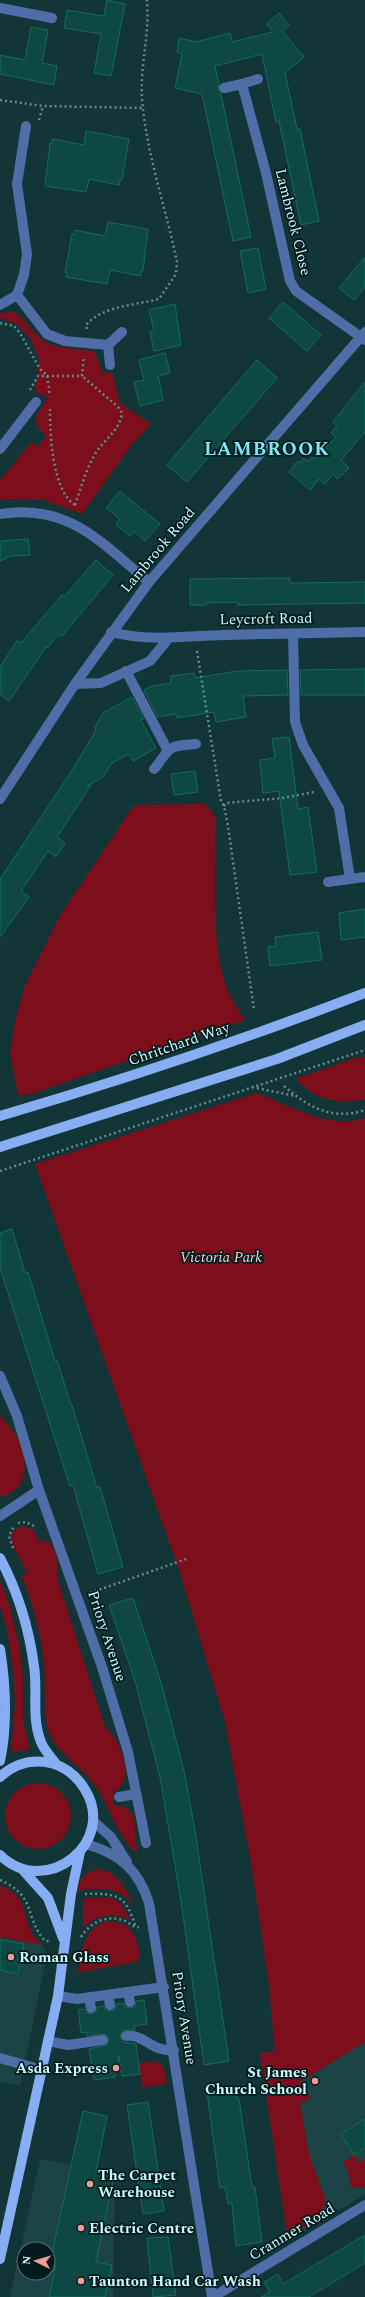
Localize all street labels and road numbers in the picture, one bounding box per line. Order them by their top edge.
street label: Lambrook Close [269,166,317,278]
street label: Lambrook Road [115,502,201,598]
street label: Leycroft Road [219,607,313,631]
street label: Chritchard Way [125,1016,233,1072]
street label: Priory Avenue [81,1587,133,1685]
street label: Priory Avenue [165,1969,203,2067]
street label: Cranmer Road [245,2197,339,2267]

